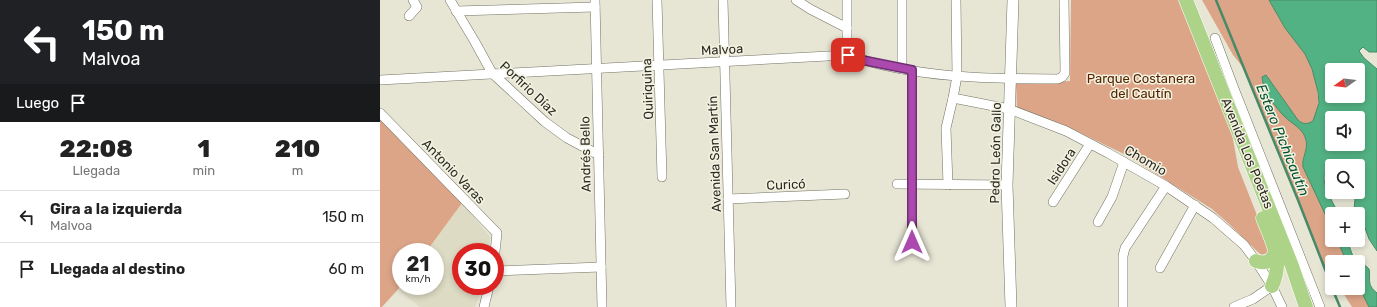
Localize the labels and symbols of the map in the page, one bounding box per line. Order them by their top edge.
pin [831,38,865,72]
street label: Malvoa [701,41,744,58]
street label: Porfirio Díaz [497,58,561,119]
street label: Quiriquina [639,58,656,120]
north arrow [1325,63,1365,103]
park label: Parque Costanera del Cautín [1087,71,1195,101]
water label: Estero Pichicautín [1252,82,1313,199]
street label: Avenida San Martín [705,95,724,212]
street label: Avenida Los Poetas [1218,96,1277,211]
street label: Pedro León Gallo [987,102,1004,204]
street label: Andrés Bello [577,116,594,192]
street label: Antonio Varas [419,136,488,207]
street label: Chomio [1122,142,1170,178]
street label: Isidora [1044,145,1079,187]
street label: Curicó [766,176,806,193]
position arrow [891,221,933,263]
speed limit sign: 30 [452,243,504,295]

